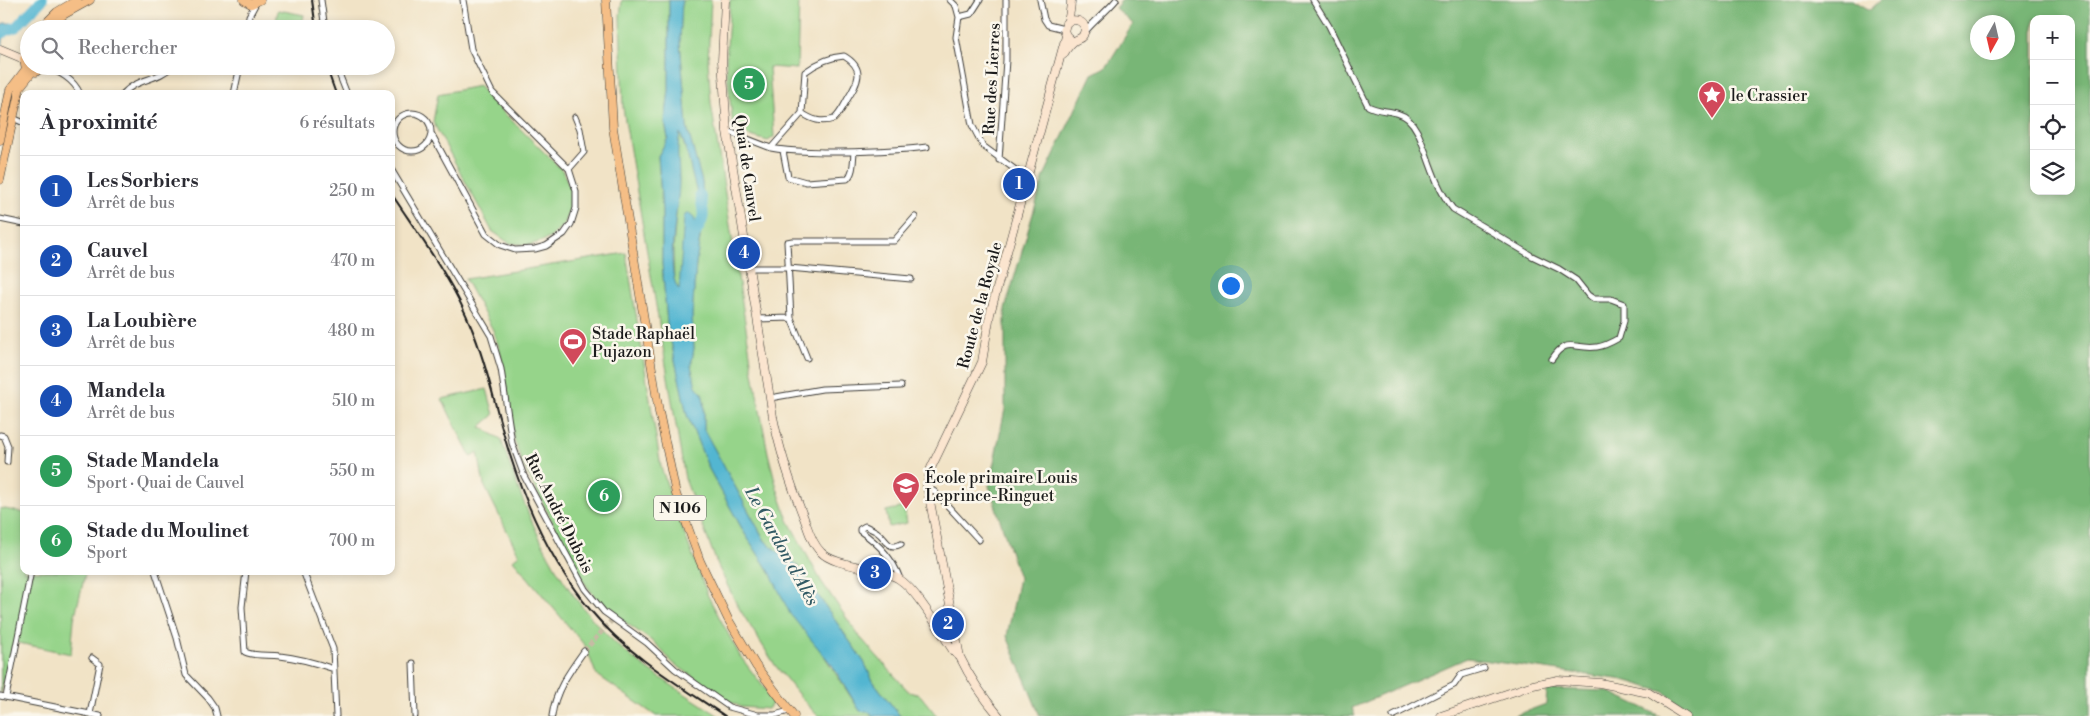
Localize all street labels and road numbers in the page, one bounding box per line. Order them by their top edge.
street label: Rue des Lierres [979,23,1005,136]
street label: Quai de Cauvel [730,114,764,223]
street label: Route de la Royale [953,240,1007,371]
street label: Rue André Dubois [520,450,598,576]
road number: N 106 [654,496,706,520]

